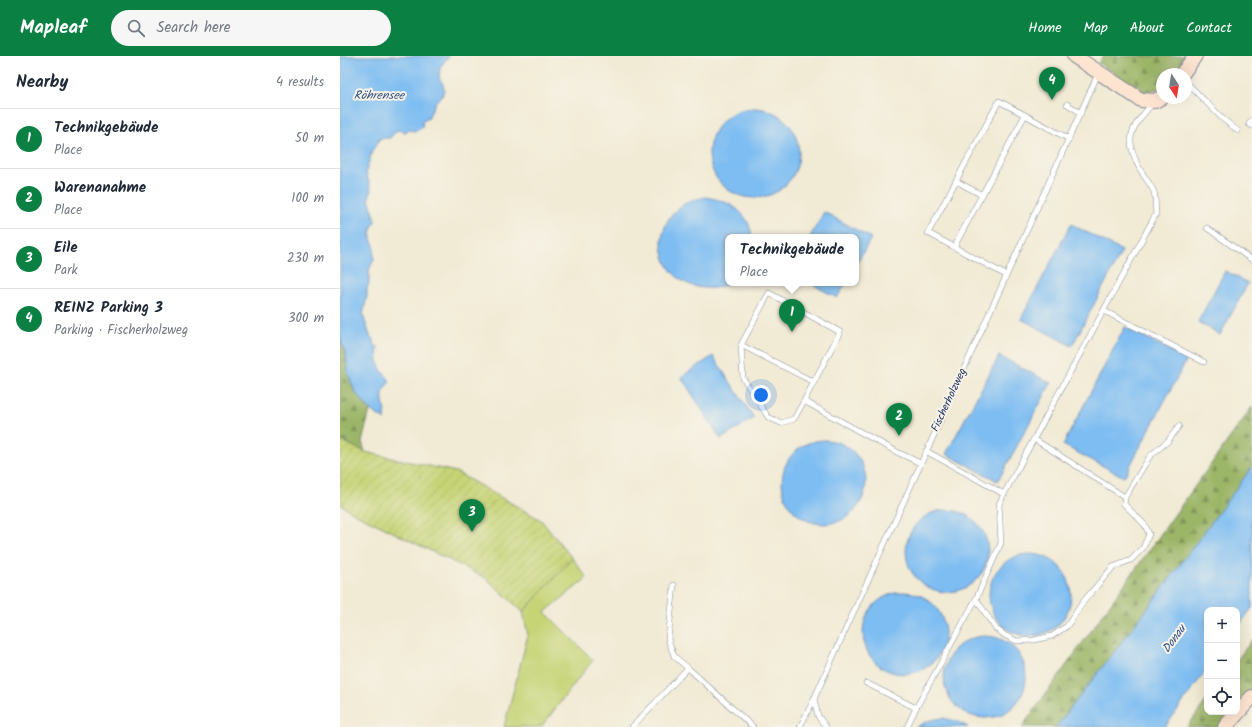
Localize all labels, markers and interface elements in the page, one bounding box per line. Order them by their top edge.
search box [111,10,391,46]
text: Mapleaf [20,13,87,43]
text: Search here [157,16,231,40]
icon: search [125,17,147,39]
text: Home [1028,17,1062,39]
text: Map [1084,17,1108,39]
text: About [1130,17,1164,39]
text: Contact [1186,17,1232,39]
pin: 4 [1039,67,1065,100]
north arrow [1156,68,1192,104]
text: Nearby [16,69,68,96]
text: 4 results [276,72,324,93]
water label: Röhrensee [354,86,406,105]
text: Technikgebäude [54,116,158,140]
text: 1 [27,128,31,149]
text: 50 m [295,128,324,149]
text: Place [54,140,82,161]
text: Warenanahme [54,176,146,200]
text: 2 [25,188,33,209]
text: 100 m [291,188,324,209]
text: Place [54,200,82,221]
popup [725,234,859,286]
text: Eile [54,236,77,260]
text: Technikgebäude [740,238,844,262]
text: 3 [25,248,33,269]
text: 230 m [287,248,324,269]
text: Park [54,260,78,281]
text: Place [740,262,768,283]
text: REINZ Parking 3 [54,296,163,320]
pin: 1 [779,299,805,332]
text: 4 [25,308,33,329]
text: 300 m [288,308,324,329]
text: Parking · Fischerholzweg [54,320,188,341]
street label: Fischerholzweg [926,365,972,435]
your location [751,385,771,405]
pin: 2 [886,403,912,436]
pin: 3 [459,499,485,532]
map controls [1204,607,1240,715]
button: + [1204,607,1240,643]
water label: Donau [1157,620,1192,657]
button: − [1204,643,1240,679]
button: locate [1204,679,1240,715]

